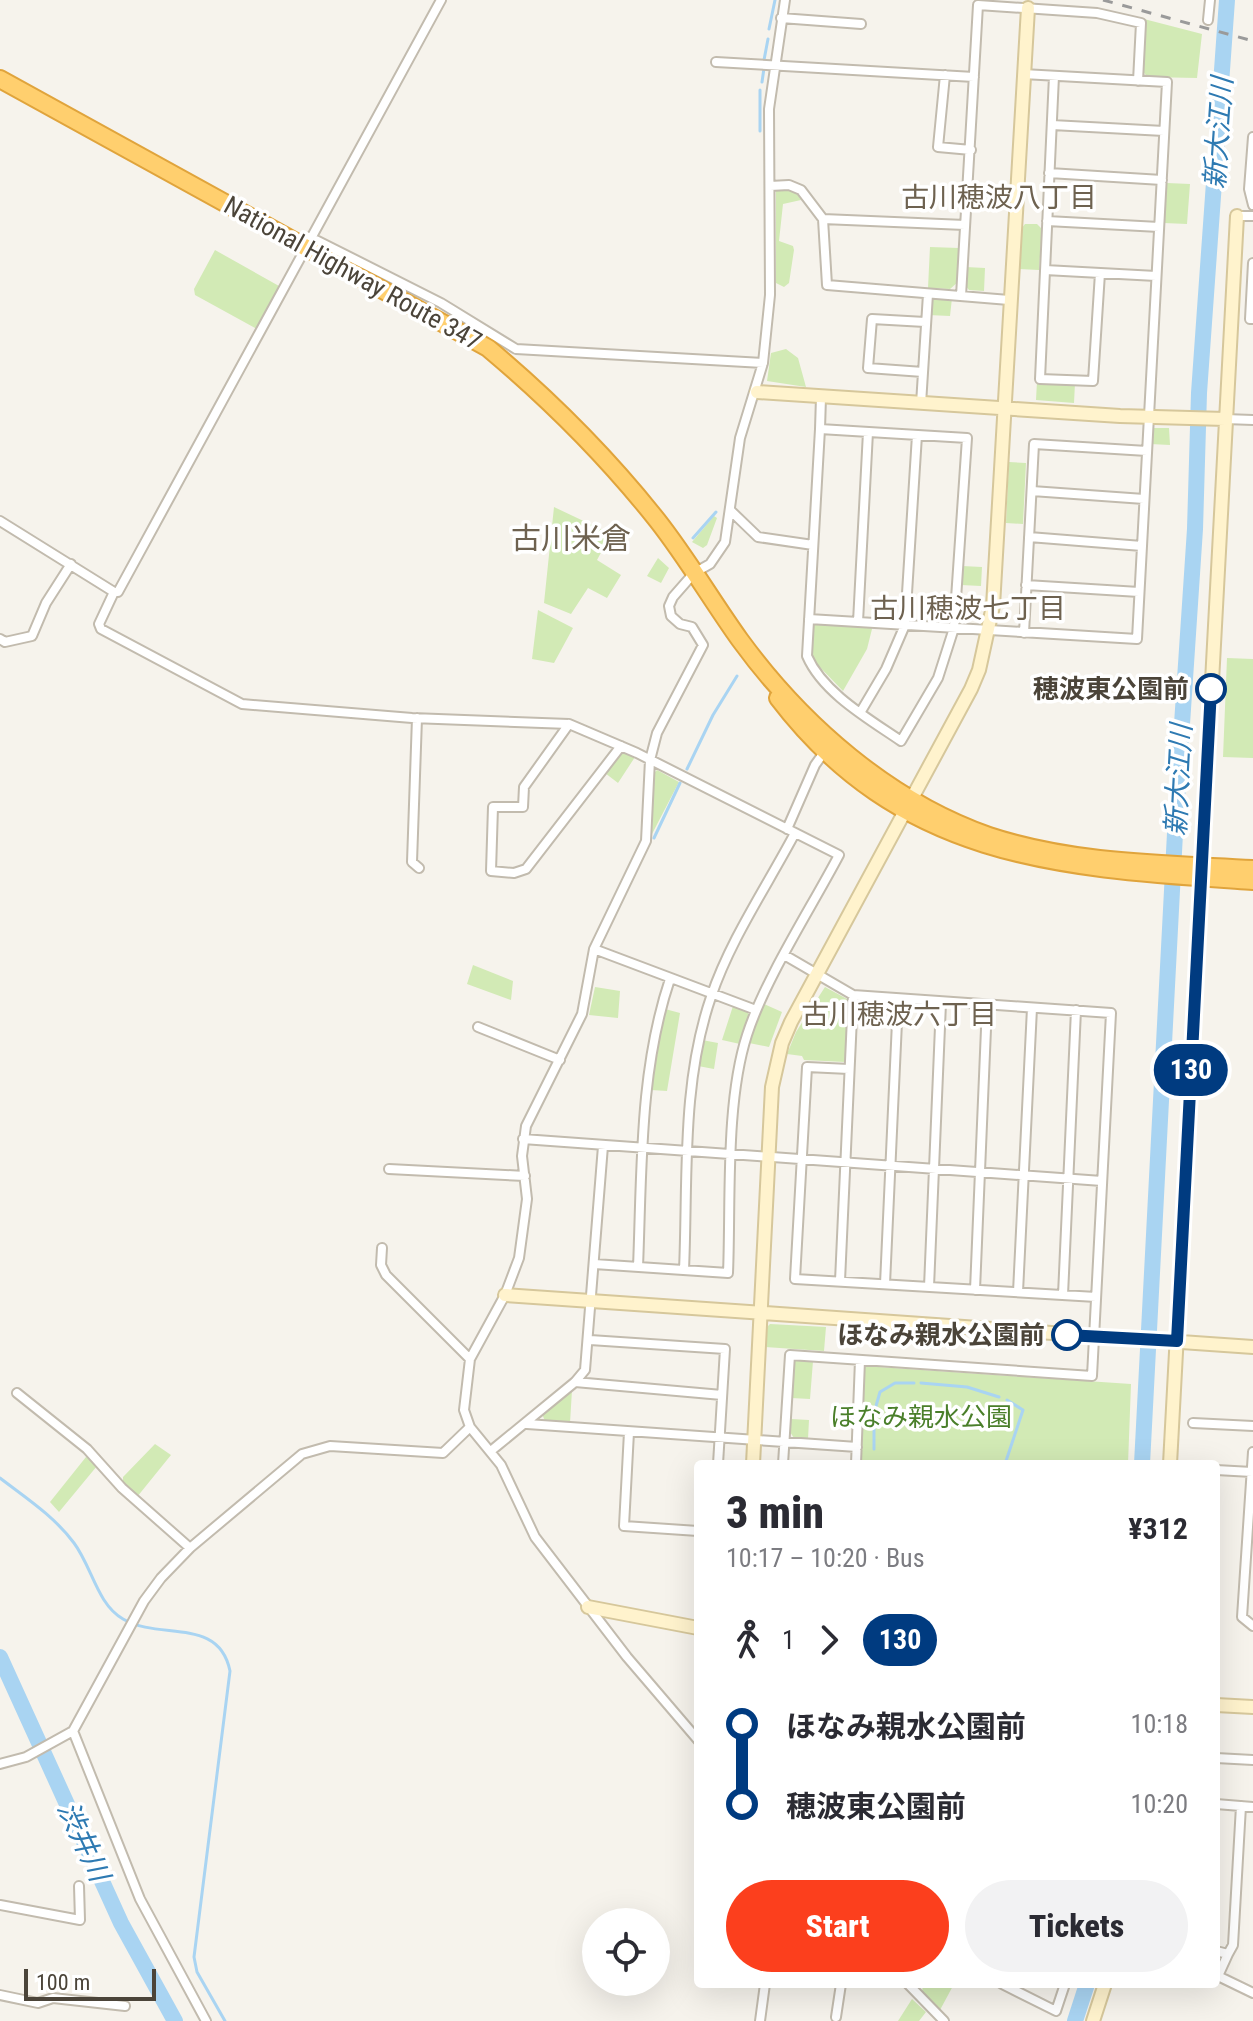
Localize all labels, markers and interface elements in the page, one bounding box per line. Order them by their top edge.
water label: 新大江川 [1198,73,1239,190]
district label: 古川穂波八丁目 [901,181,1097,214]
street label: National Highway Route 347 [219,190,487,356]
district label: 古川米倉 [511,521,631,556]
district label: 古川穂波七丁目 [870,592,1066,625]
place label: 穂波東公園前 [1033,674,1189,704]
marker: 穂波東公園前 [1196,674,1226,704]
water label: 新大江川 [1159,720,1198,837]
district label: 古川穂波六丁目 [801,998,997,1031]
line badge: 130 [1145,1044,1237,1096]
text: 130 [1170,1053,1212,1086]
place label: ほなみ親水公園前 [837,1320,1045,1350]
marker: ほなみ親水公園前 [1052,1320,1082,1350]
park label: ほなみ親水公園 [830,1402,1012,1432]
text: 3 min [726,1487,824,1539]
text: ¥312 [1128,1511,1188,1546]
text: 10:17 – 10:20 · Bus [726,1543,925,1573]
icon: walk [726,1618,770,1662]
icon: forward [807,1618,851,1662]
text: 130 [879,1623,921,1656]
text: 1 [782,1625,795,1655]
text: ほなみ親水公園前 [786,1709,1026,1744]
text: 10:18 [1131,1709,1188,1739]
text: 穂波東公園前 [786,1789,966,1824]
text: 10:20 [1131,1789,1188,1819]
water label: 渋井川 [51,1796,118,1889]
button: Start [726,1880,949,1972]
button: Tickets [965,1880,1188,1972]
map controls [582,1908,670,1996]
button: locate [582,1908,670,1996]
scale bar [24,1965,156,2001]
text: 100 m [36,1970,90,1995]

